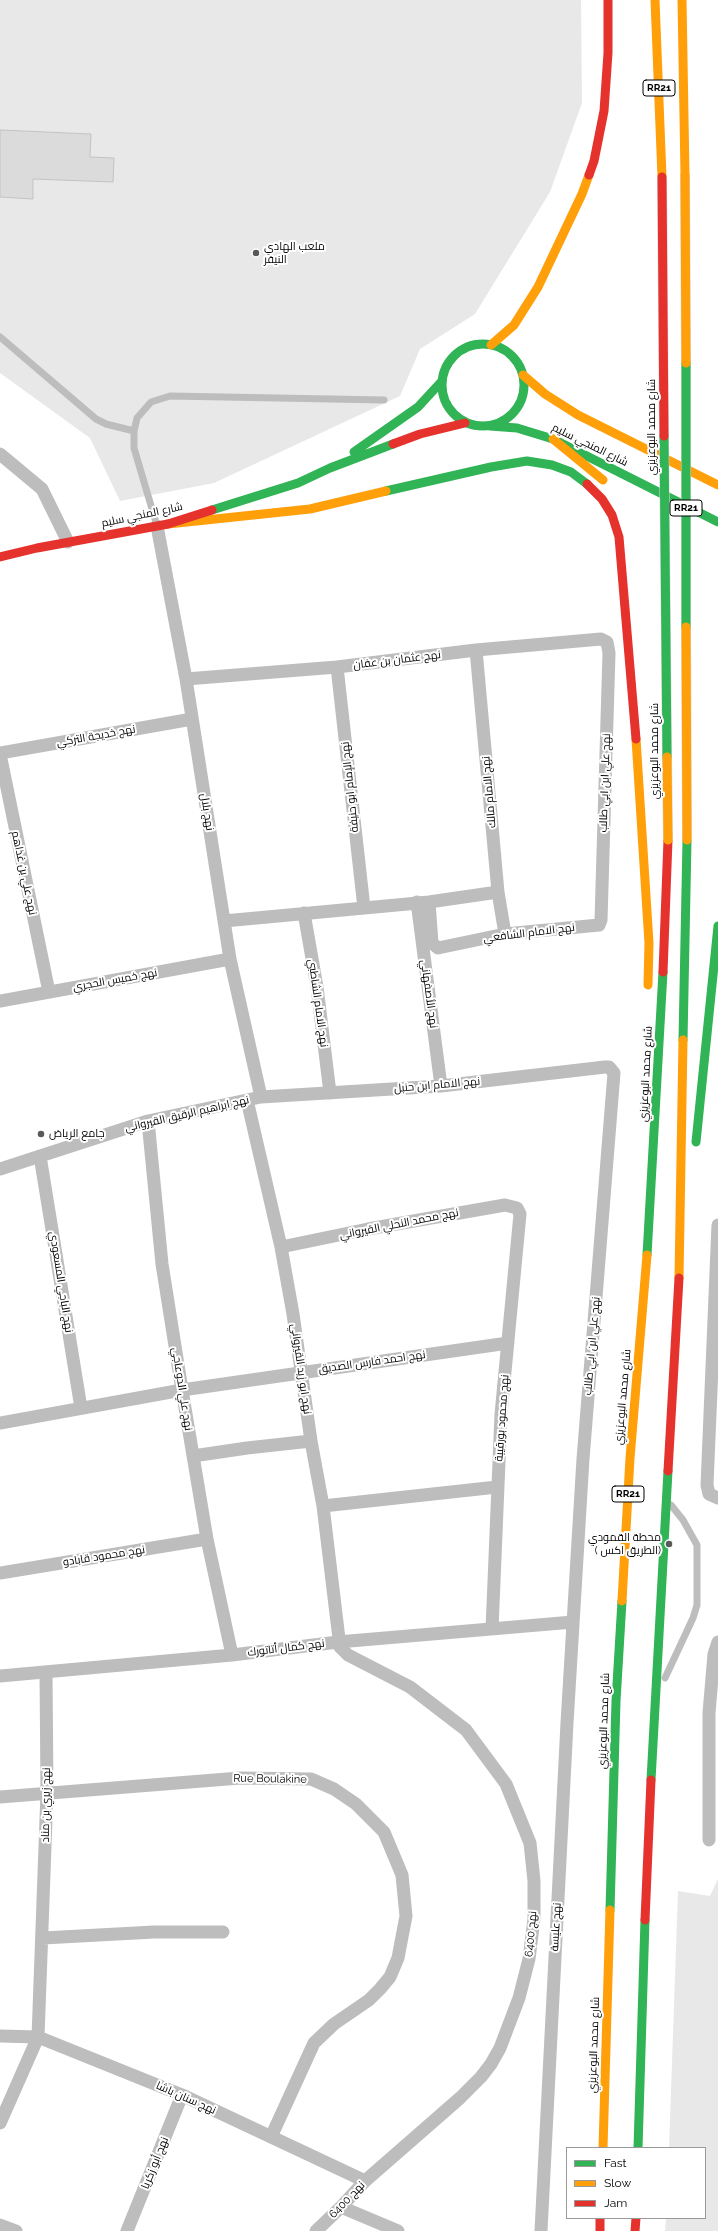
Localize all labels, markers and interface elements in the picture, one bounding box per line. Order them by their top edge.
road number: RR21 [643,80,675,96]
place label: ملعب الهادي النيفر [264,240,325,266]
marker: ملعب الهادي النيفر [251,248,261,258]
street label: شارع محمد البوعزيزي [645,379,659,475]
street label: شارع المنجي سليم [550,421,630,469]
street label: شارع المنجي سليم [100,500,184,530]
road number: RR21 [670,500,702,516]
street label: نهج عثمان بن عفان [353,648,441,672]
street label: شارع محمد البوعزيزي [648,703,662,799]
street label: نهج خديجة التركي [56,723,136,749]
street label: نهج علي ابن ابي طالب [597,733,613,833]
street label: نهج الإمام ابو حنيفة [339,741,361,833]
street label: نهج الامام مالك [479,755,499,829]
street label: نهج بلال [198,792,216,832]
street label: نهج علي بن غذاهم [9,830,39,916]
street label: نهج الامام الشافعي [483,921,575,945]
street label: نهج الامام الشاطبي [305,958,331,1048]
street label: نهج الأصفهاني [418,959,440,1029]
street label: نهج خميس الحجري [72,966,158,994]
street label: شارع محمد البوعزيزي [637,1026,655,1122]
street label: نهج الامام ابن حنبل [393,1075,481,1095]
street label: نهج ابراهيم الرقيق القيرواني [124,1093,250,1135]
place label: جامع الرياض [49,1127,105,1141]
marker: جامع الرياض [36,1129,46,1139]
street label: نهج محمد النحلي القيرواني [338,1206,460,1242]
street label: نهج الباجي المسعودي [46,1230,76,1334]
street label: نهج علي ابن ابي طالب [581,1296,603,1396]
street label: نهج ابو زيد القيرواني [288,1323,314,1415]
street label: نهج علي الدوعاجي [169,1346,195,1432]
street label: نهج احمد فارس الصديق [318,1348,426,1376]
street label: شارع محمد البوعزيزي [612,1348,634,1446]
street label: نهج محمود بورقيبة [492,1374,512,1462]
road number: RR21 [612,1486,644,1502]
place label: محطة القمودي ( الطريق اكس) [588,1531,661,1557]
marker: محطة القمودي ( الطريق اكس) [664,1539,674,1549]
street label: نهج محمود قابادو [62,1543,146,1569]
street label: نهج كمال أتاتورك [247,1637,325,1659]
street label: شارع محمد البوعزيزي [596,1673,612,1769]
street label: نهج زيري بن مناد [39,1767,53,1843]
street label: Rue Boulakine [233,1772,307,1786]
street label: نهج عليسة [548,1902,564,1952]
street label: نهج 6400 [522,1911,540,1957]
street label: شارع محمد البوعزيزي [586,1997,602,2093]
street label: نهج سنان باشا [154,2079,218,2117]
street label: نهج أبو زكريا [139,2135,171,2191]
legend [566,2147,706,2219]
text: Fast [604,2156,627,2170]
text: Slow [604,2176,631,2190]
street label: نهج 6400 [326,2179,368,2221]
text: Jam [604,2196,627,2210]

